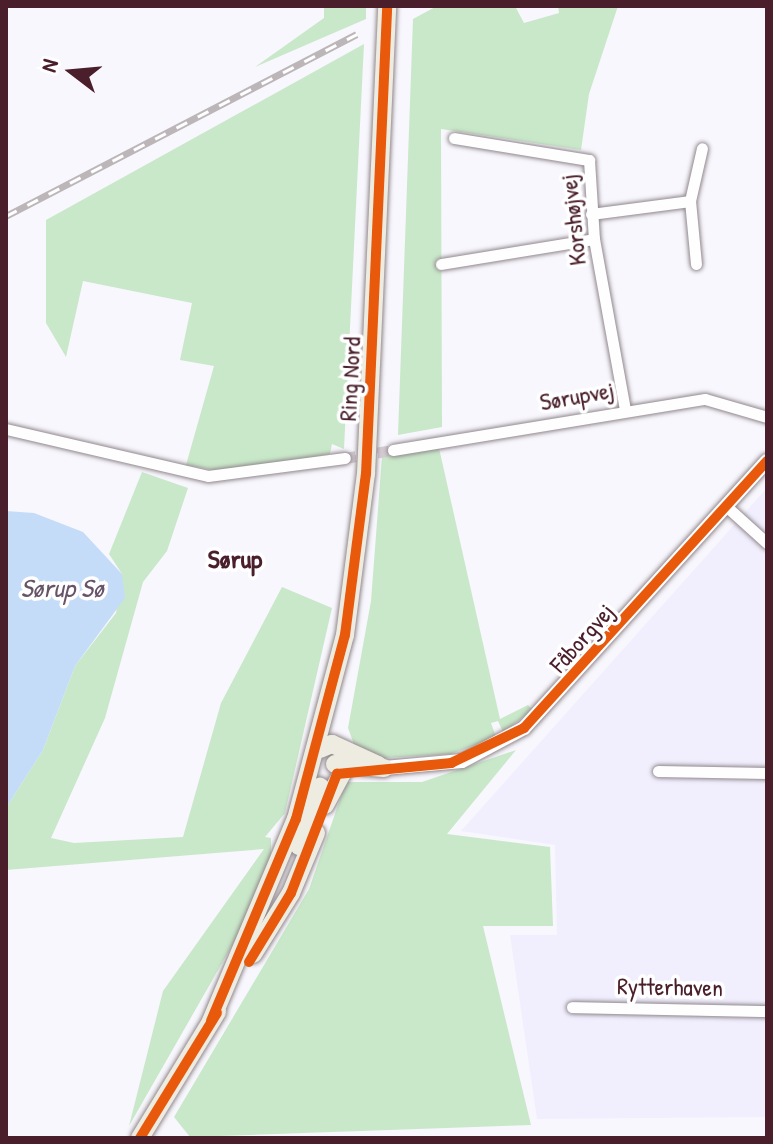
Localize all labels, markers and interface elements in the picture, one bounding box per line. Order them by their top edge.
north arrow [32,32,112,112]
text: N [33,56,65,75]
street label: Korshøjvej [554,173,592,267]
street label: Ring Nord [333,336,367,422]
street label: Sørupvej [538,375,616,417]
district label: Sørup [208,543,262,575]
water label: Sørup Sø [20,572,104,604]
street label: Fåborgvej [544,598,620,678]
street label: Rytterhaven [617,972,723,1002]

